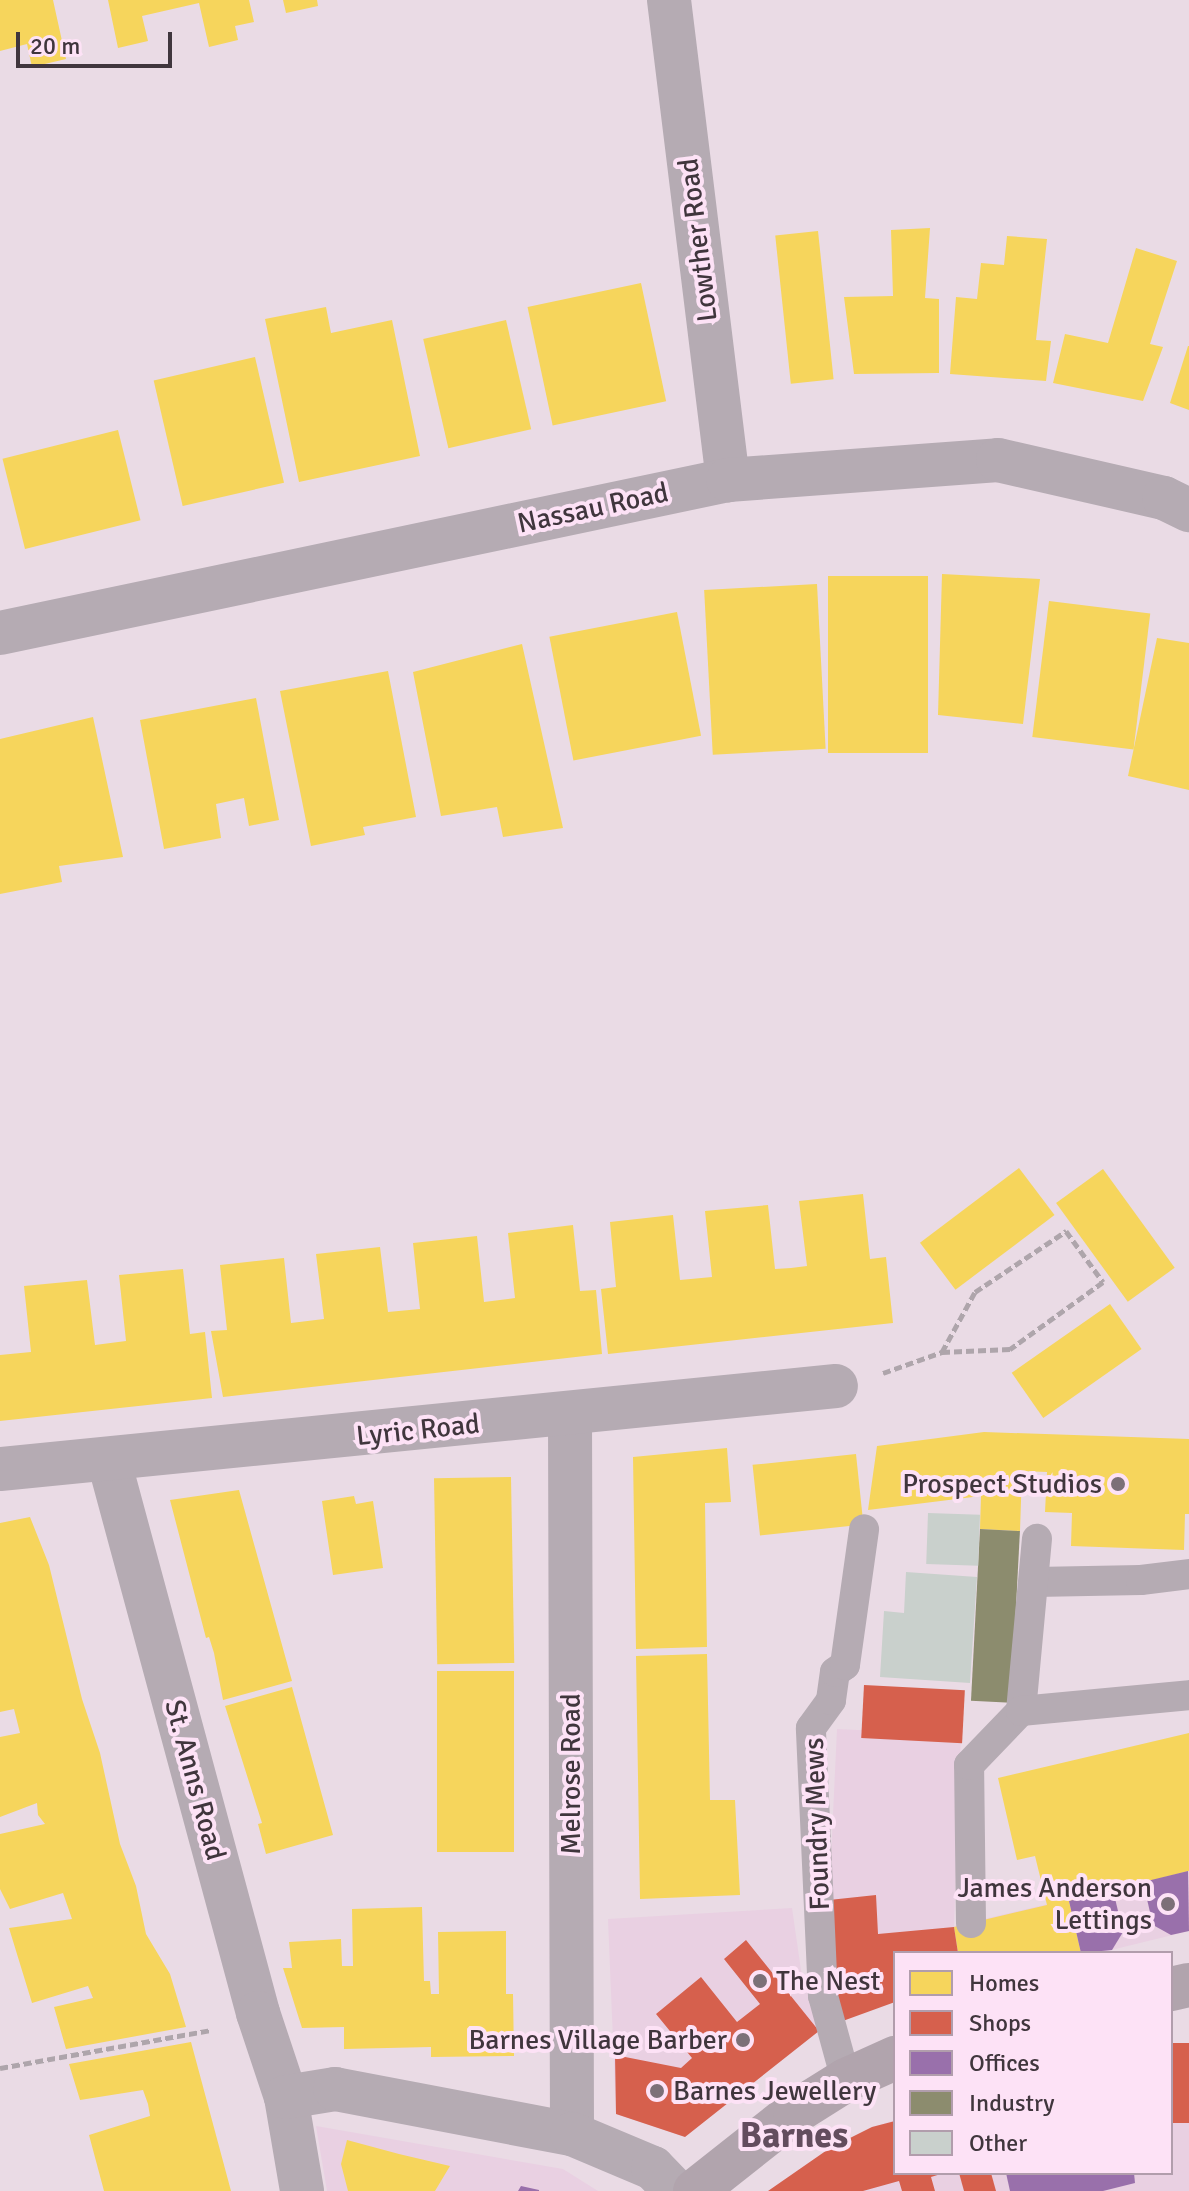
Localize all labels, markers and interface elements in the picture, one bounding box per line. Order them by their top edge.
scale bar [20,16,176,66]
text: 20 m [30,31,80,61]
street label: Lowther Road [671,156,725,324]
street label: Nassau Road [515,476,671,540]
street label: Lyric Road [355,1407,481,1453]
place label: Prospect Studios [902,1467,1102,1501]
marker: Prospect Studios [1109,1475,1127,1493]
street label: Melrose Road [554,1693,588,1855]
street label: St. Anns Road [157,1696,233,1864]
street label: Foundry Mews [797,1737,837,1911]
place label: James Anderson Lettings [958,1871,1152,1937]
marker: James Anderson Lettings [1159,1895,1177,1913]
legend [893,1951,1173,2175]
place label: The Nest [776,1964,880,1998]
text: Homes [969,1968,1039,1998]
marker: The Nest [751,1972,769,1990]
text: Shops [969,2008,1031,2038]
place label: Barnes Village Barber [468,2023,727,2057]
marker: Barnes Village Barber [734,2031,752,2049]
text: Offices [969,2048,1040,2078]
place label: Barnes Jewellery [673,2074,876,2108]
marker: Barnes Jewellery [648,2082,666,2100]
text: Industry [969,2088,1055,2118]
district label: Barnes [740,2114,848,2158]
text: Other [969,2128,1027,2158]

